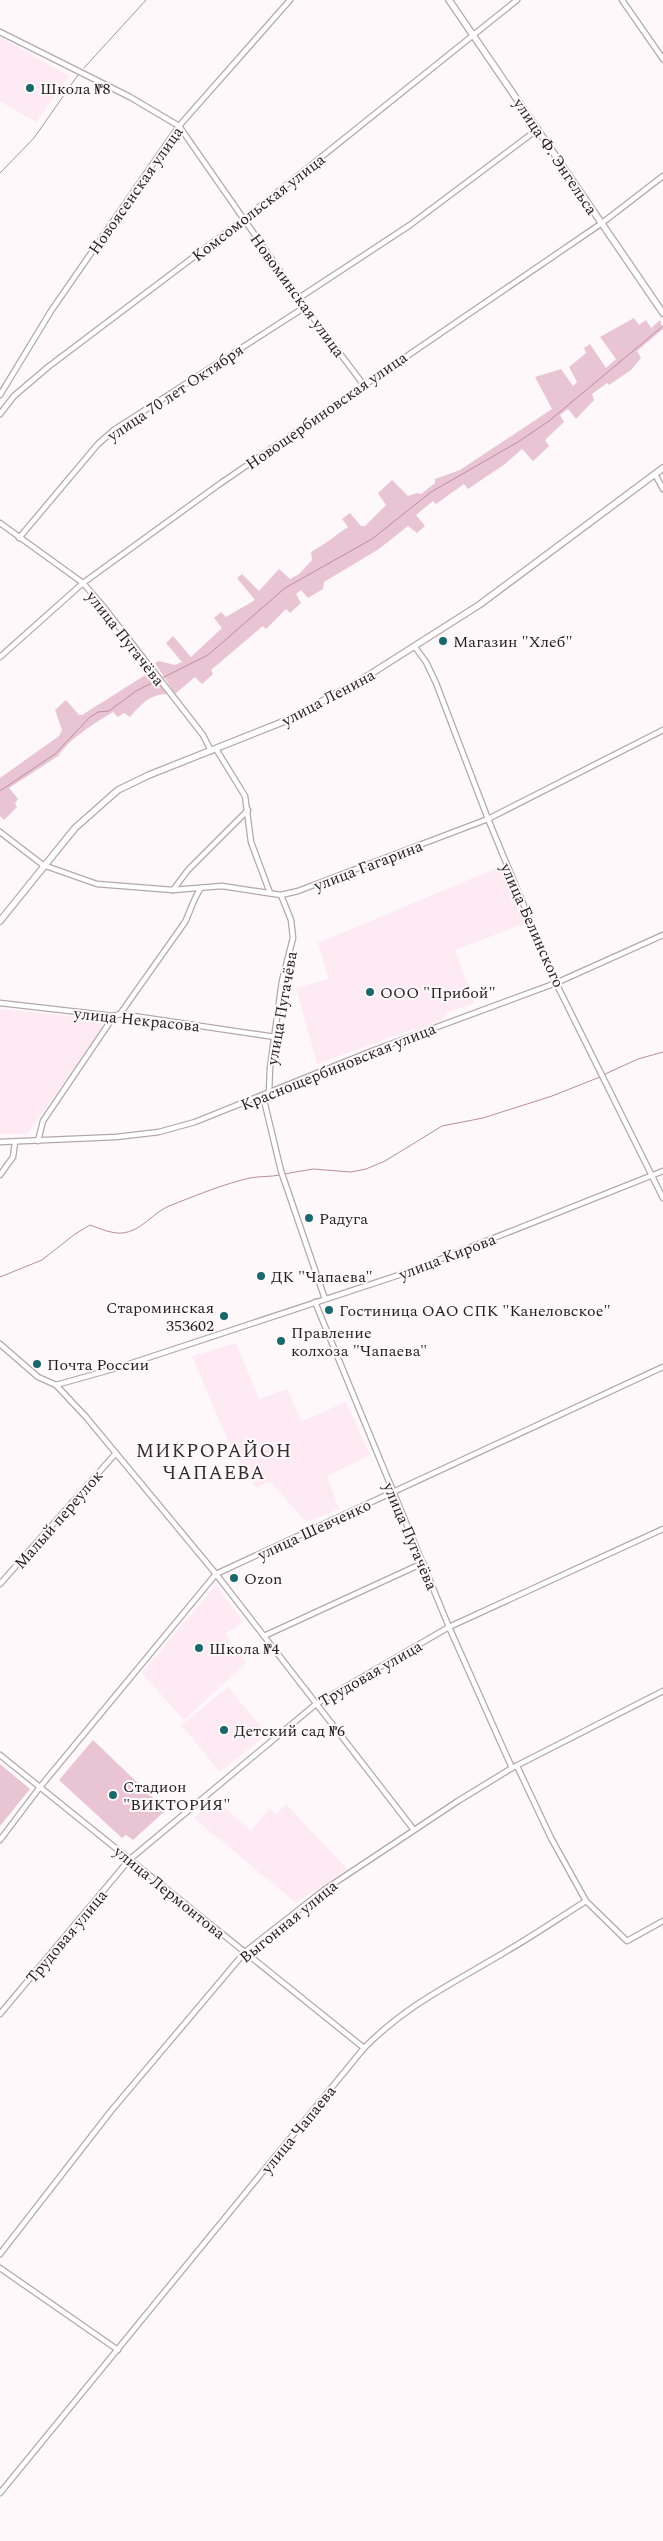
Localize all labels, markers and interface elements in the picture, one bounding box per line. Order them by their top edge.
place label: Школа №8 [40,77,111,101]
marker: Школа №8 [24,82,36,94]
street label: улица Ф. Энгельса [506,92,603,220]
street label: Новоясенская улица [83,121,189,260]
street label: Комсомольская улица [187,148,331,268]
street label: Новоминская улица [244,228,351,363]
street label: улица 70 лет Октября [102,338,249,448]
street label: Новощербиновская улица [241,346,412,476]
street label: улица Пугачёва [80,585,170,691]
place label: Магазин "Хлеб" [453,630,573,654]
marker: Магазин "Хлеб" [437,635,449,647]
street label: улица Ленина [277,663,380,733]
street label: улица Гагарина [310,834,426,898]
street label: улица Белинского [493,858,570,992]
street label: улица Пугачёва [260,949,304,1068]
place label: ООО "Прибой" [380,981,496,1005]
marker: ООО "Прибой" [364,986,376,998]
street label: улица Некрасова [72,1001,201,1039]
street label: Краснощербиновская улица [237,1017,440,1117]
place label: Радуга [319,1207,368,1231]
marker: Радуга [303,1212,315,1224]
street label: улица Кирова [394,1227,500,1287]
place label: ДК "Чапаева" [271,1265,373,1289]
marker: ДК "Чапаева" [255,1270,267,1282]
place label: Староминская 353602 [106,1296,214,1338]
place label: Гостиница ОАО СПК "Канеловское" [339,1299,611,1323]
marker: Гостиница ОАО СПК "Канеловское" [323,1304,335,1316]
marker: Староминская 353602 [218,1310,230,1322]
place label: Правление колхоза "Чапаева" [291,1321,427,1363]
marker: Правление колхоза "Чапаева" [275,1335,287,1347]
place label: Почта России [47,1353,149,1377]
marker: Почта России [31,1358,43,1370]
district label: МИКРОРАЙОН ЧАПАЕВА [136,1437,292,1488]
street label: Малый переулок [9,1465,109,1575]
street label: улица Пугачёва [376,1478,444,1594]
street label: улица Шевченко [253,1493,375,1567]
place label: Ozon [244,1567,282,1591]
marker: Ozon [228,1572,240,1584]
street label: Трудовая улица [314,1634,427,1713]
place label: Школа №4 [209,1637,280,1661]
marker: Школа №4 [193,1642,205,1654]
place label: Детский сад №6 [234,1719,345,1743]
marker: Детский сад №6 [218,1724,230,1736]
place label: Стадион "ВИКТОРИЯ" [123,1775,230,1817]
marker: Стадион "ВИКТОРИЯ" [107,1789,119,1801]
street label: улица Лермонтова [108,1839,231,1946]
street label: Выгонная улица [234,1874,343,1969]
street label: Трудовая улица [20,1884,113,1989]
street label: улица Чапаева [255,2080,342,2180]

